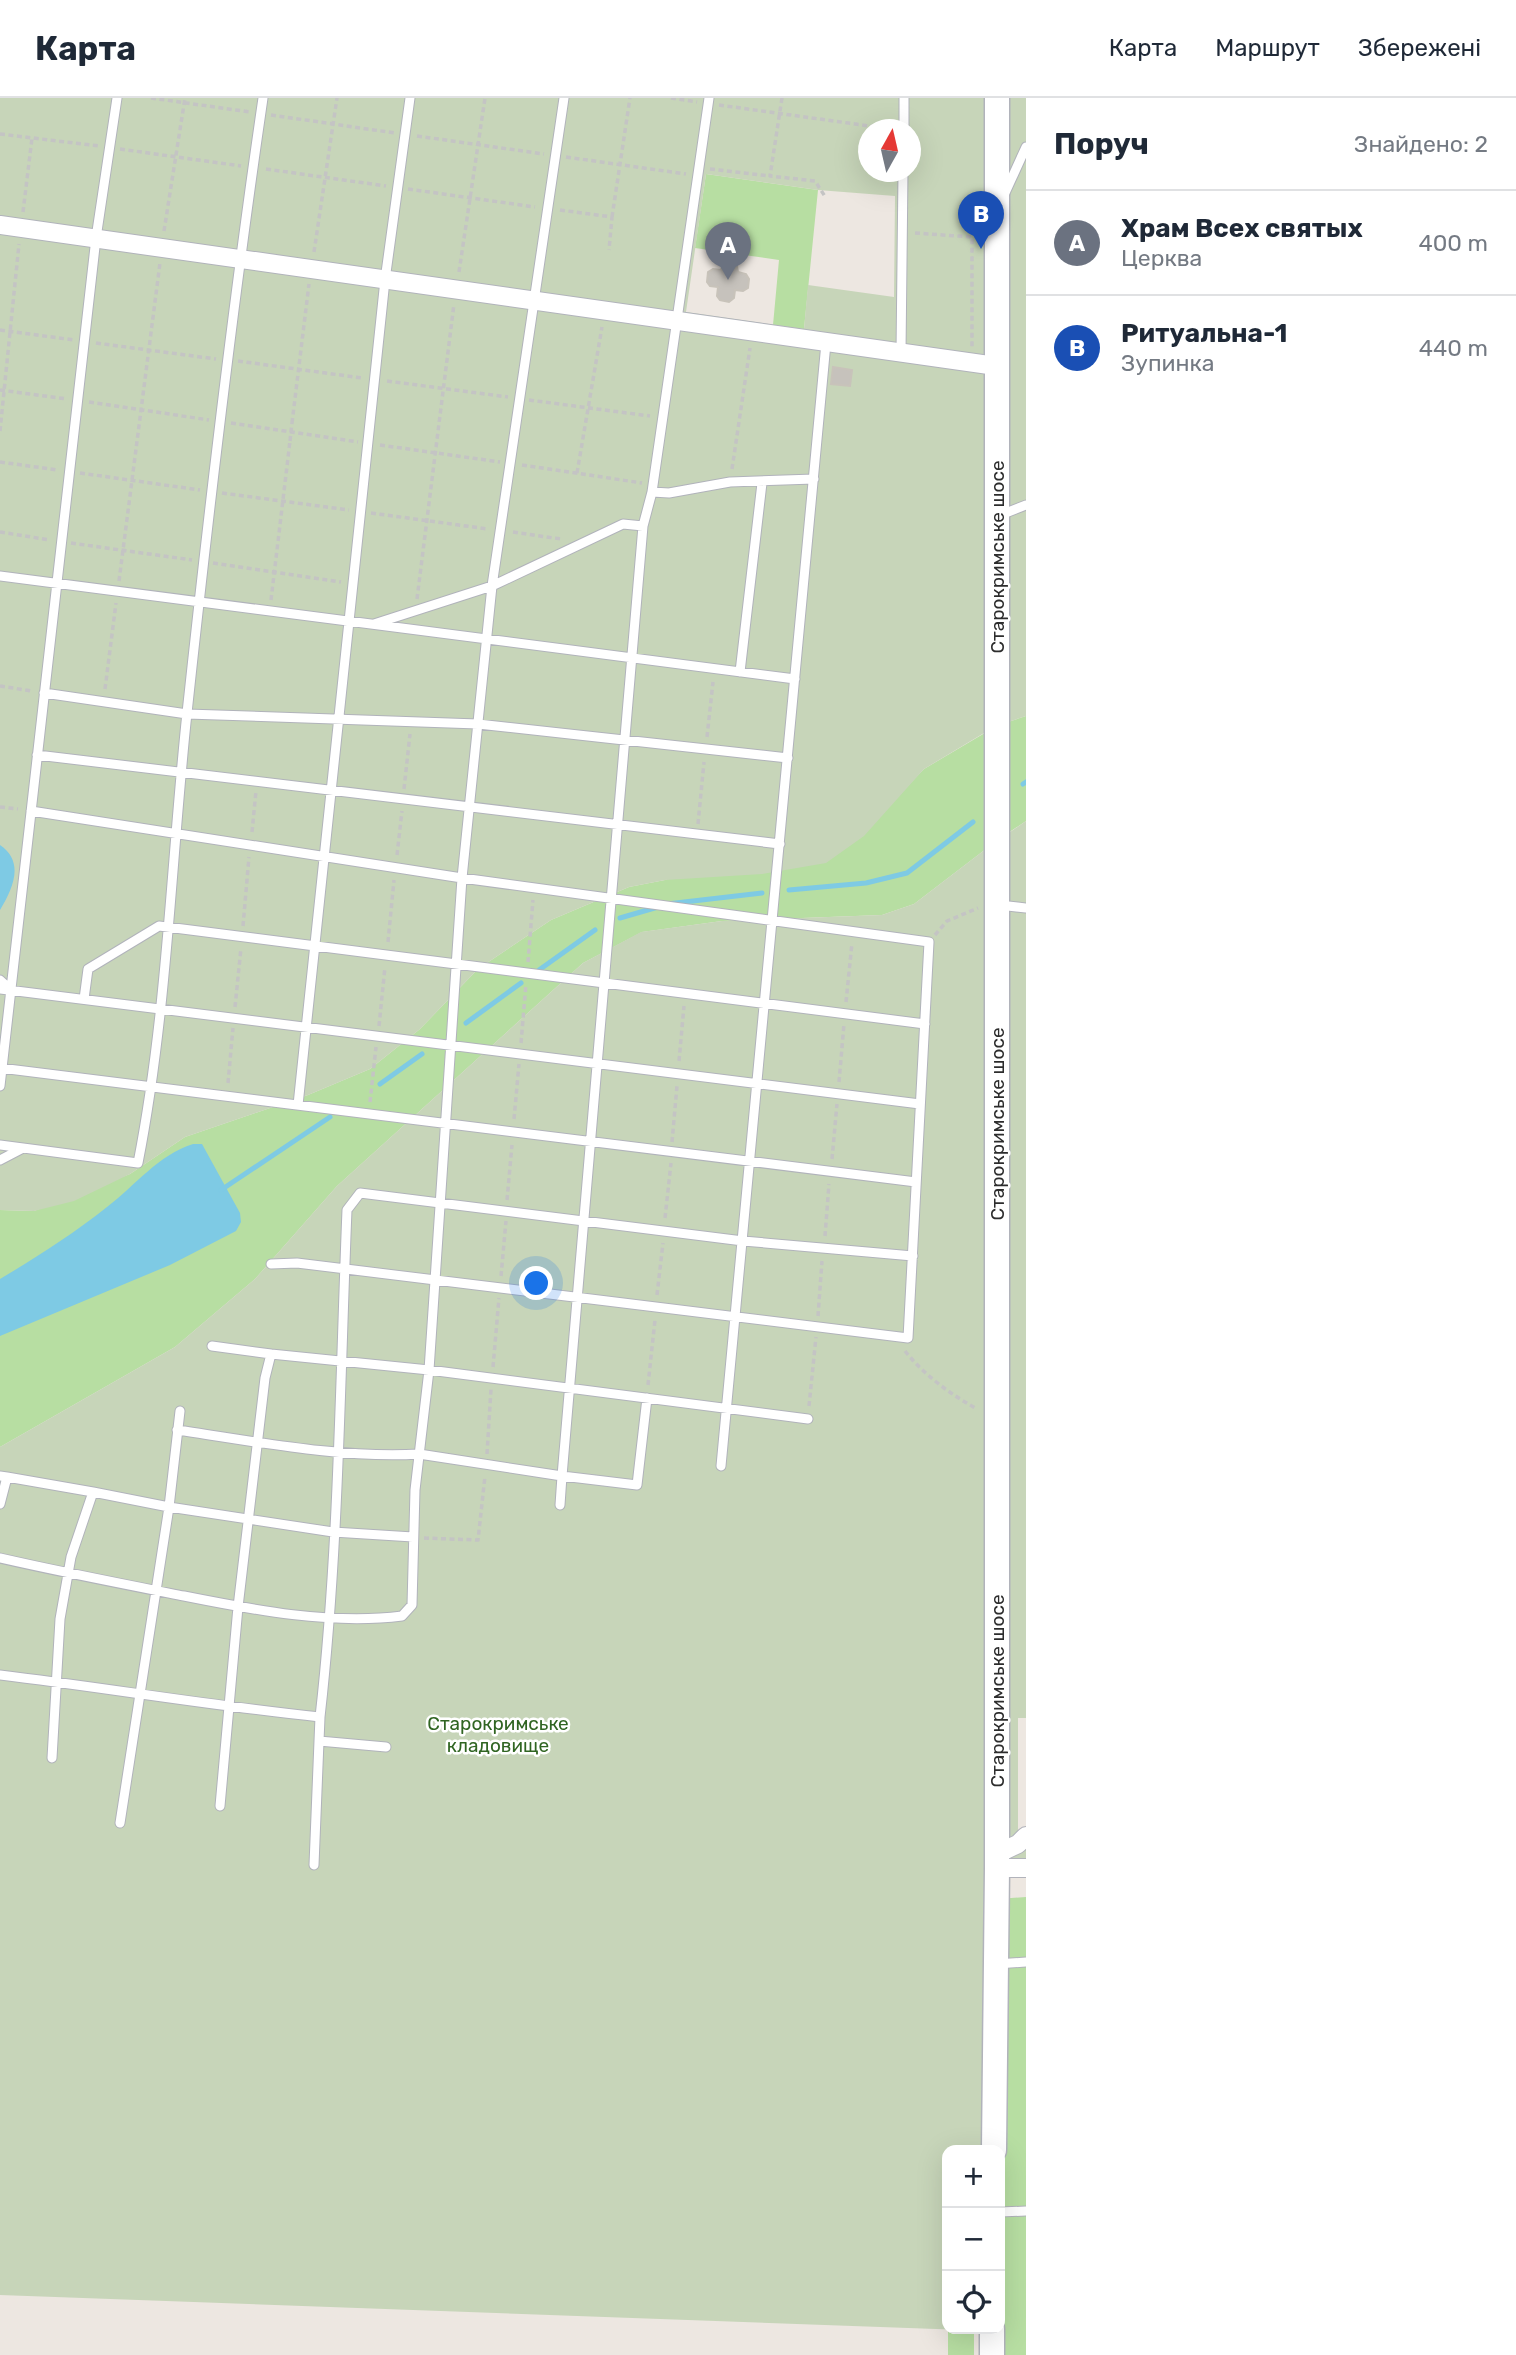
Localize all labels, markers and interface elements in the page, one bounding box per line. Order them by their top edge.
text: Карта [35,29,136,68]
text: Карта [1109,34,1177,62]
text: Маршрут [1215,34,1320,62]
text: Збережені [1358,34,1481,62]
north arrow [858,119,921,182]
text: Поруч [1054,126,1149,162]
text: Знайдено: 2 [1354,130,1488,158]
pin: B [958,191,1004,249]
text: Храм Всех святых [1121,213,1363,244]
pin: A [705,222,751,280]
text: A [1069,229,1085,257]
text: 400 m [1418,229,1488,257]
text: Церква [1121,244,1202,272]
text: Ритуальна-1 [1121,318,1288,349]
text: B [1069,334,1085,362]
text: 440 m [1419,334,1488,362]
text: Зупинка [1121,349,1215,377]
street label: Старокримське шосе [986,460,1009,654]
street label: Старокримське шосе [986,1027,1009,1221]
your location [519,1266,553,1300]
street label: Старокримське шосе [986,1594,1009,1788]
park label: Старокримське кладовище [427,1712,569,1757]
map controls [942,2145,1005,2334]
button: + [942,2145,1005,2208]
button: − [942,2208,1005,2271]
button: locate [942,2271,1005,2334]

